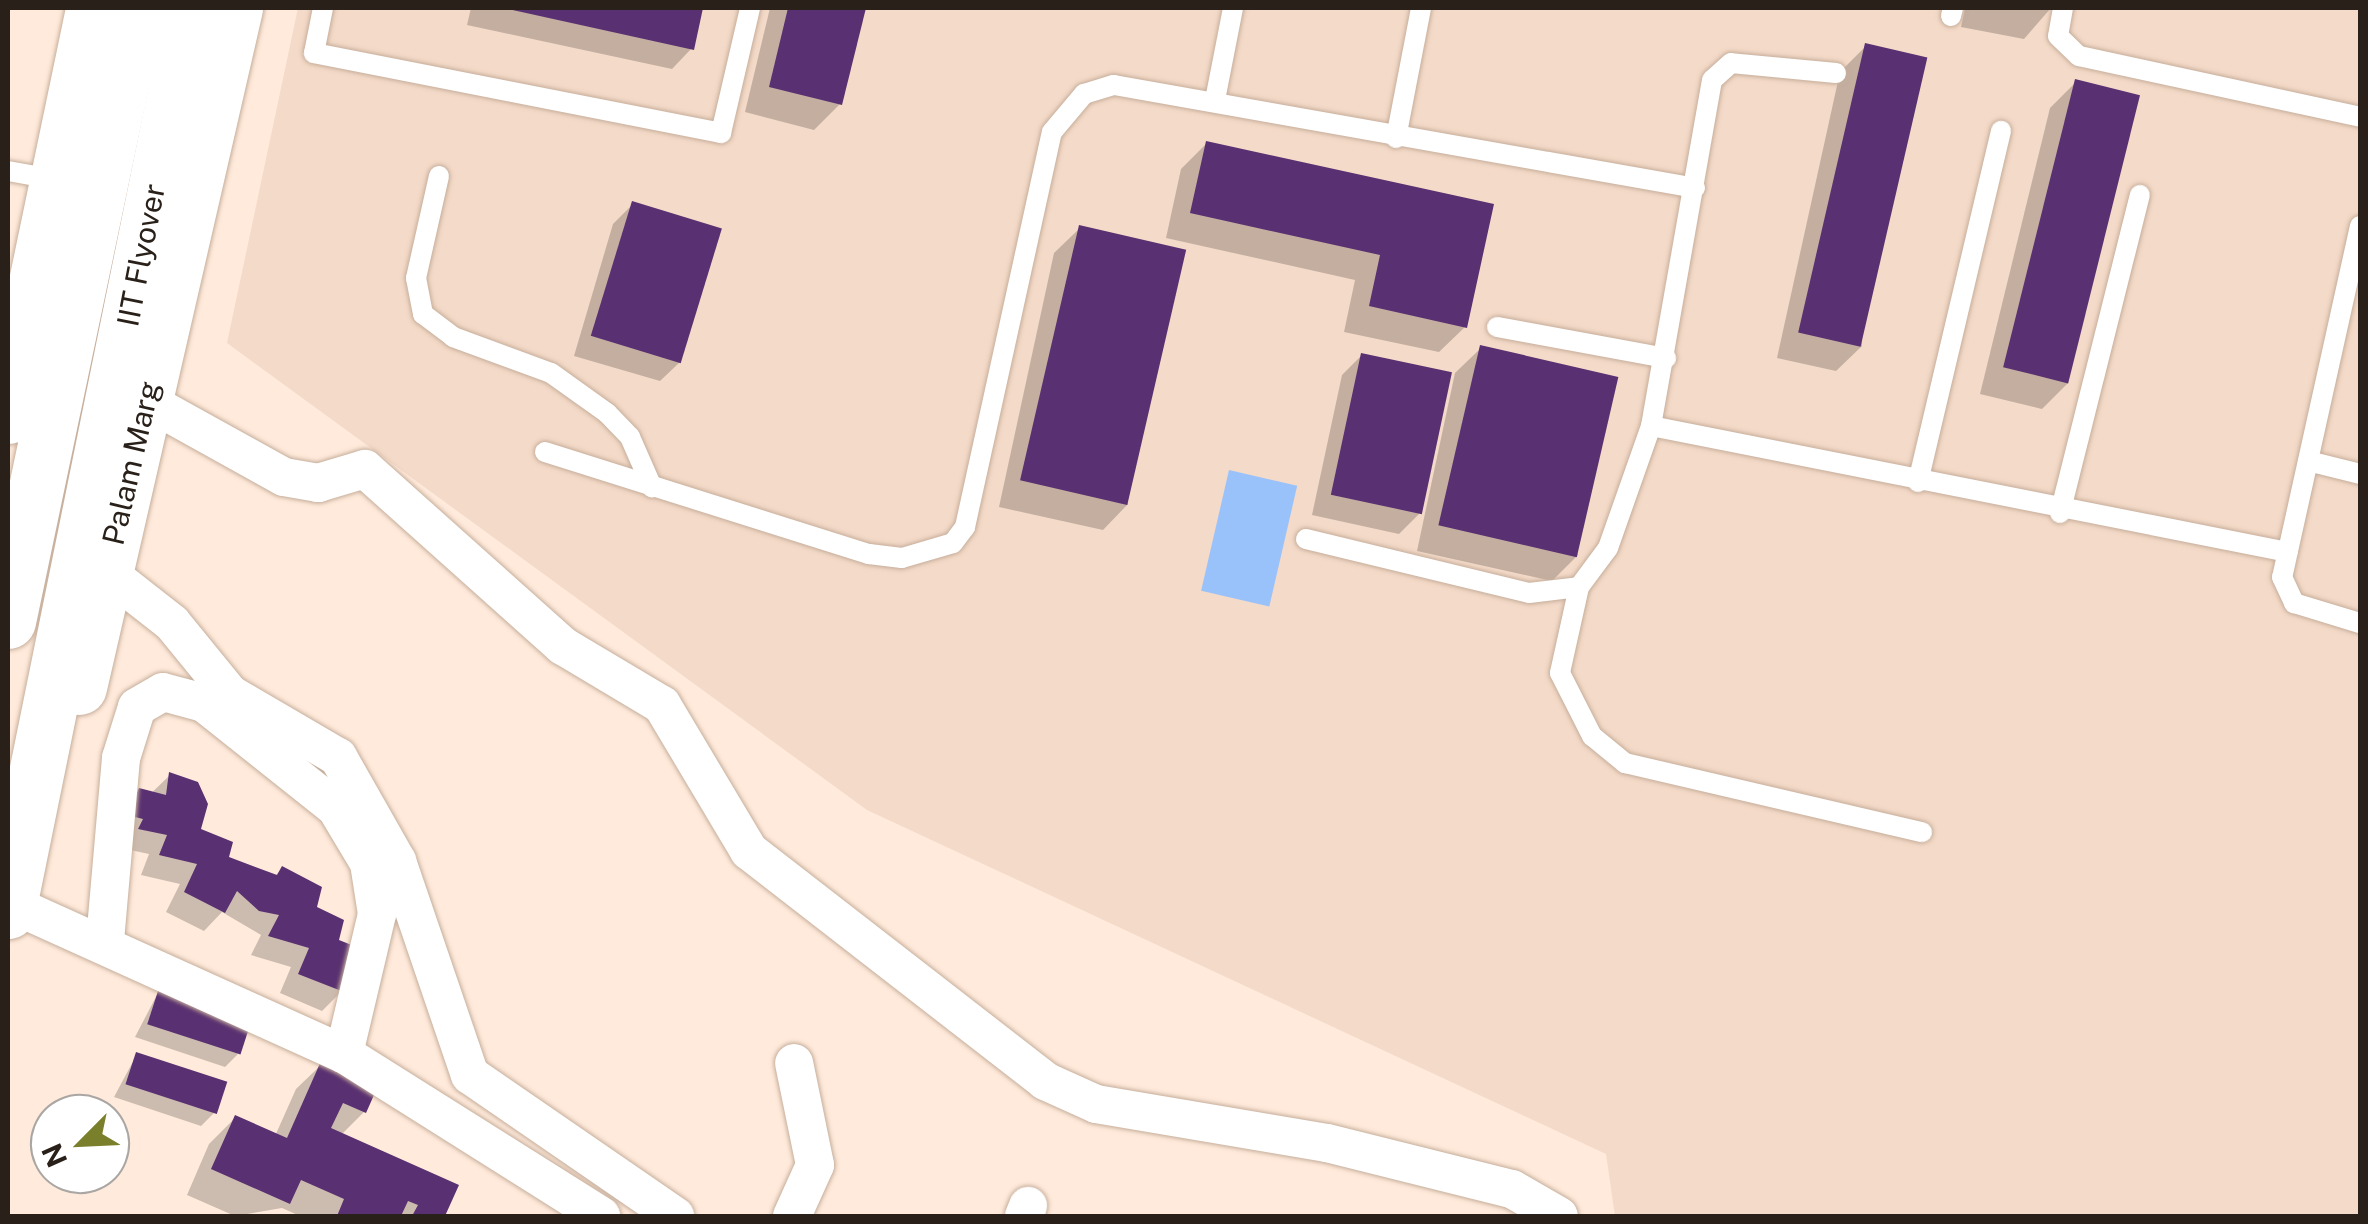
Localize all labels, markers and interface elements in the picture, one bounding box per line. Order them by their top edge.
street label: IIT Flyover [110,181,172,329]
street label: Palam Marg [95,378,167,548]
north arrow [30,1094,130,1194]
text: N [34,1139,73,1172]

